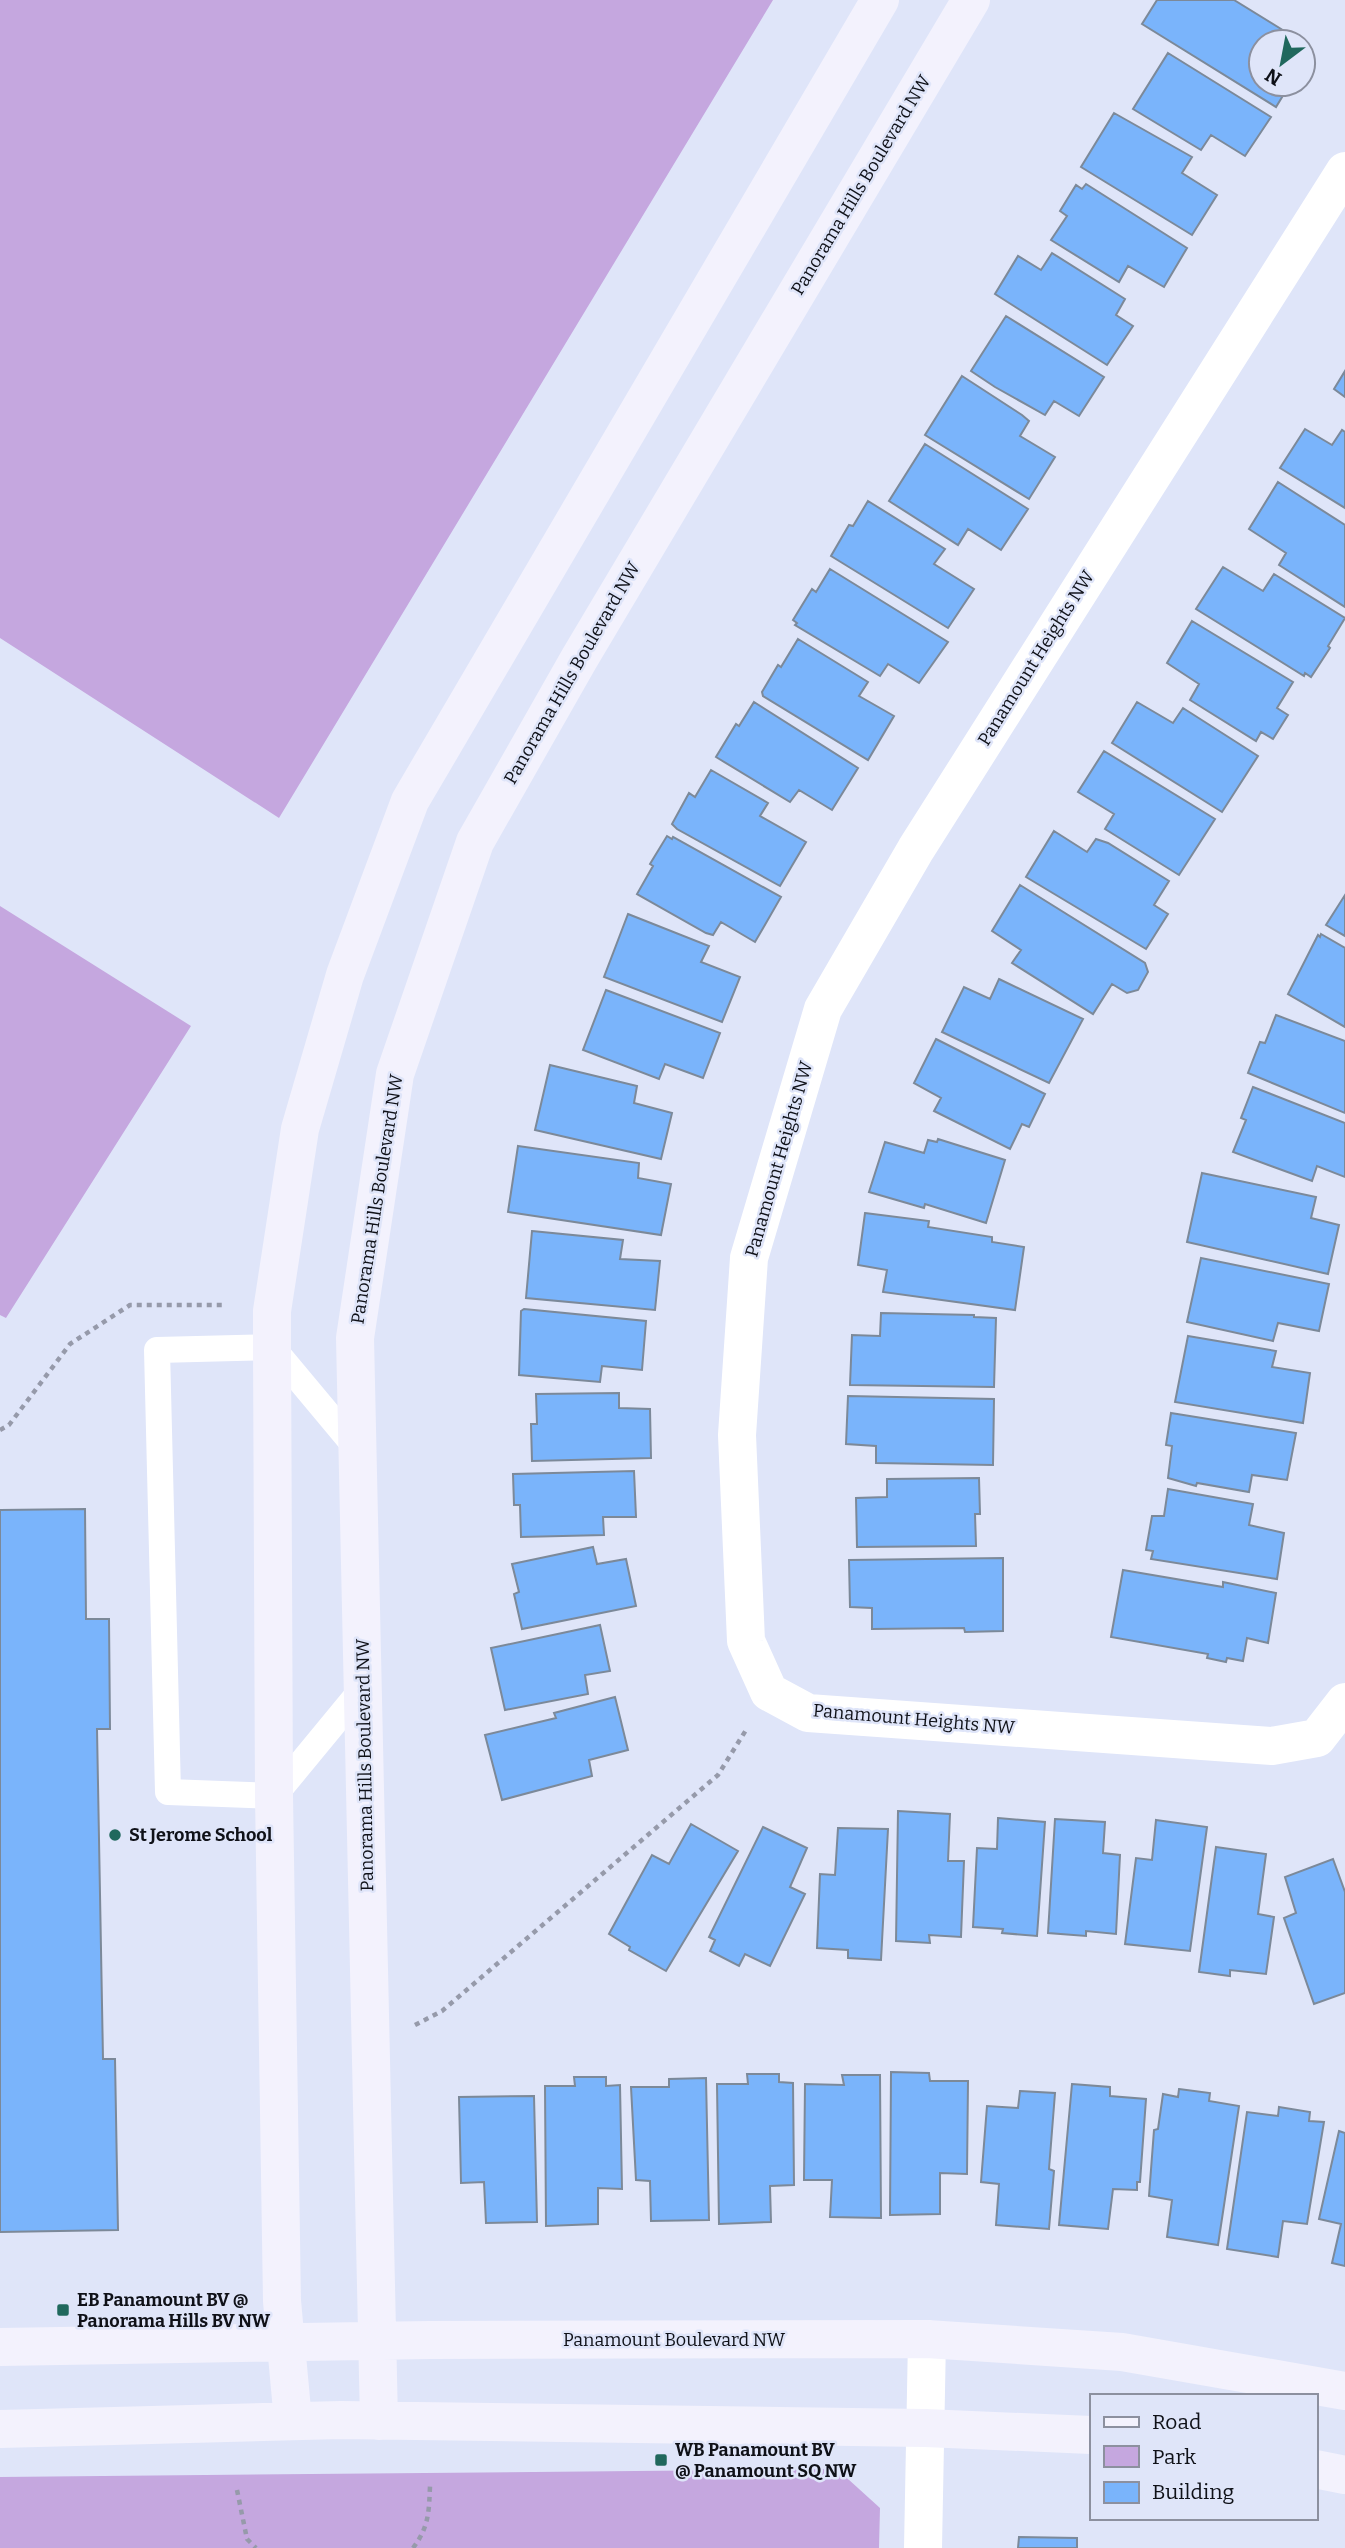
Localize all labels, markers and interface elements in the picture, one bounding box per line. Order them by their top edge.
north arrow [1247,28,1317,98]
text: N [1261,63,1286,91]
street label: Panorama Hills Boulevard NW [787,71,936,299]
street label: Panorama Hills Boulevard NW [499,558,645,788]
street label: Panamount Heights NW [973,566,1099,750]
street label: Panamount Heights NW [741,1058,818,1259]
street label: Panorama Hills Boulevard NW [346,1072,408,1325]
street label: Panorama Hills Boulevard NW [352,1638,378,1891]
street label: Panamount Heights NW [812,1699,1016,1739]
place label: St Jerome School [129,1824,273,1846]
marker: St Jerome School [107,1827,123,1843]
place label: EB Panamount BV @ Panorama Hills BV NW [77,2289,271,2332]
marker: EB Panamount BV @ Panorama Hills BV NW [55,2302,71,2318]
street label: Panamount Boulevard NW [563,2329,786,2351]
legend [1090,2394,1317,2520]
text: Road [1152,2409,1201,2435]
place label: WB Panamount BV @ Panamount SQ NW [675,2439,857,2482]
text: Park [1152,2444,1196,2470]
marker: WB Panamount BV @ Panamount SQ NW [653,2452,669,2468]
text: Building [1152,2479,1235,2505]

